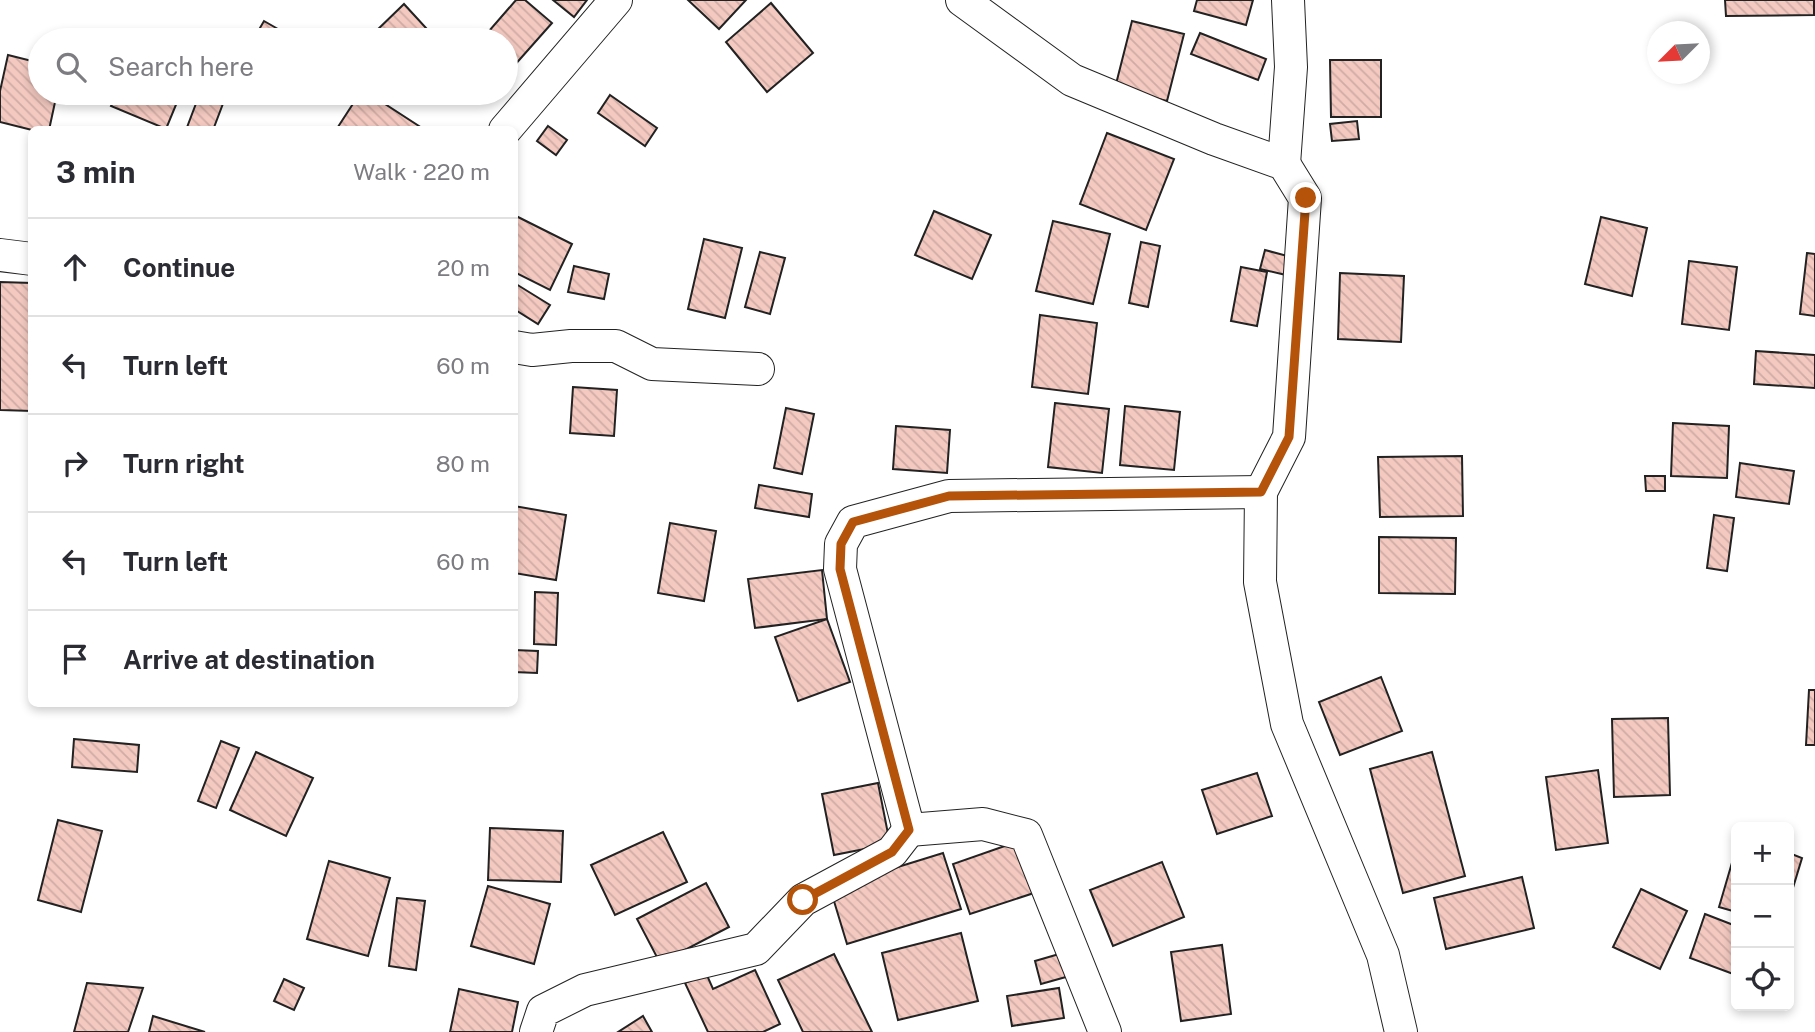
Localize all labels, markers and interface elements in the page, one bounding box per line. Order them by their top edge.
north arrow [1647,21,1710,84]
search box [28,28,518,105]
icon: search [52,48,90,86]
text: Search here [108,51,254,82]
text: 3 min [56,154,135,190]
text: Walk · 220 m [353,158,490,185]
route end [1290,182,1321,213]
icon: ahead [56,248,94,286]
text: Continue [123,252,235,283]
text: 20 m [437,254,490,281]
icon: left [56,346,94,384]
text: Turn left [123,350,228,381]
text: 60 m [436,352,490,379]
icon: right [56,444,94,482]
text: Turn right [123,448,245,479]
text: 80 m [436,450,490,477]
icon: left [56,542,94,580]
text: Turn left [123,546,228,577]
text: 60 m [436,548,490,575]
icon: arrive [56,640,94,678]
text: Arrive at destination [123,644,375,675]
map controls [1731,822,1794,1011]
button: + [1731,822,1794,885]
route start [787,884,818,915]
button: − [1731,885,1794,948]
button: locate [1731,948,1794,1011]

